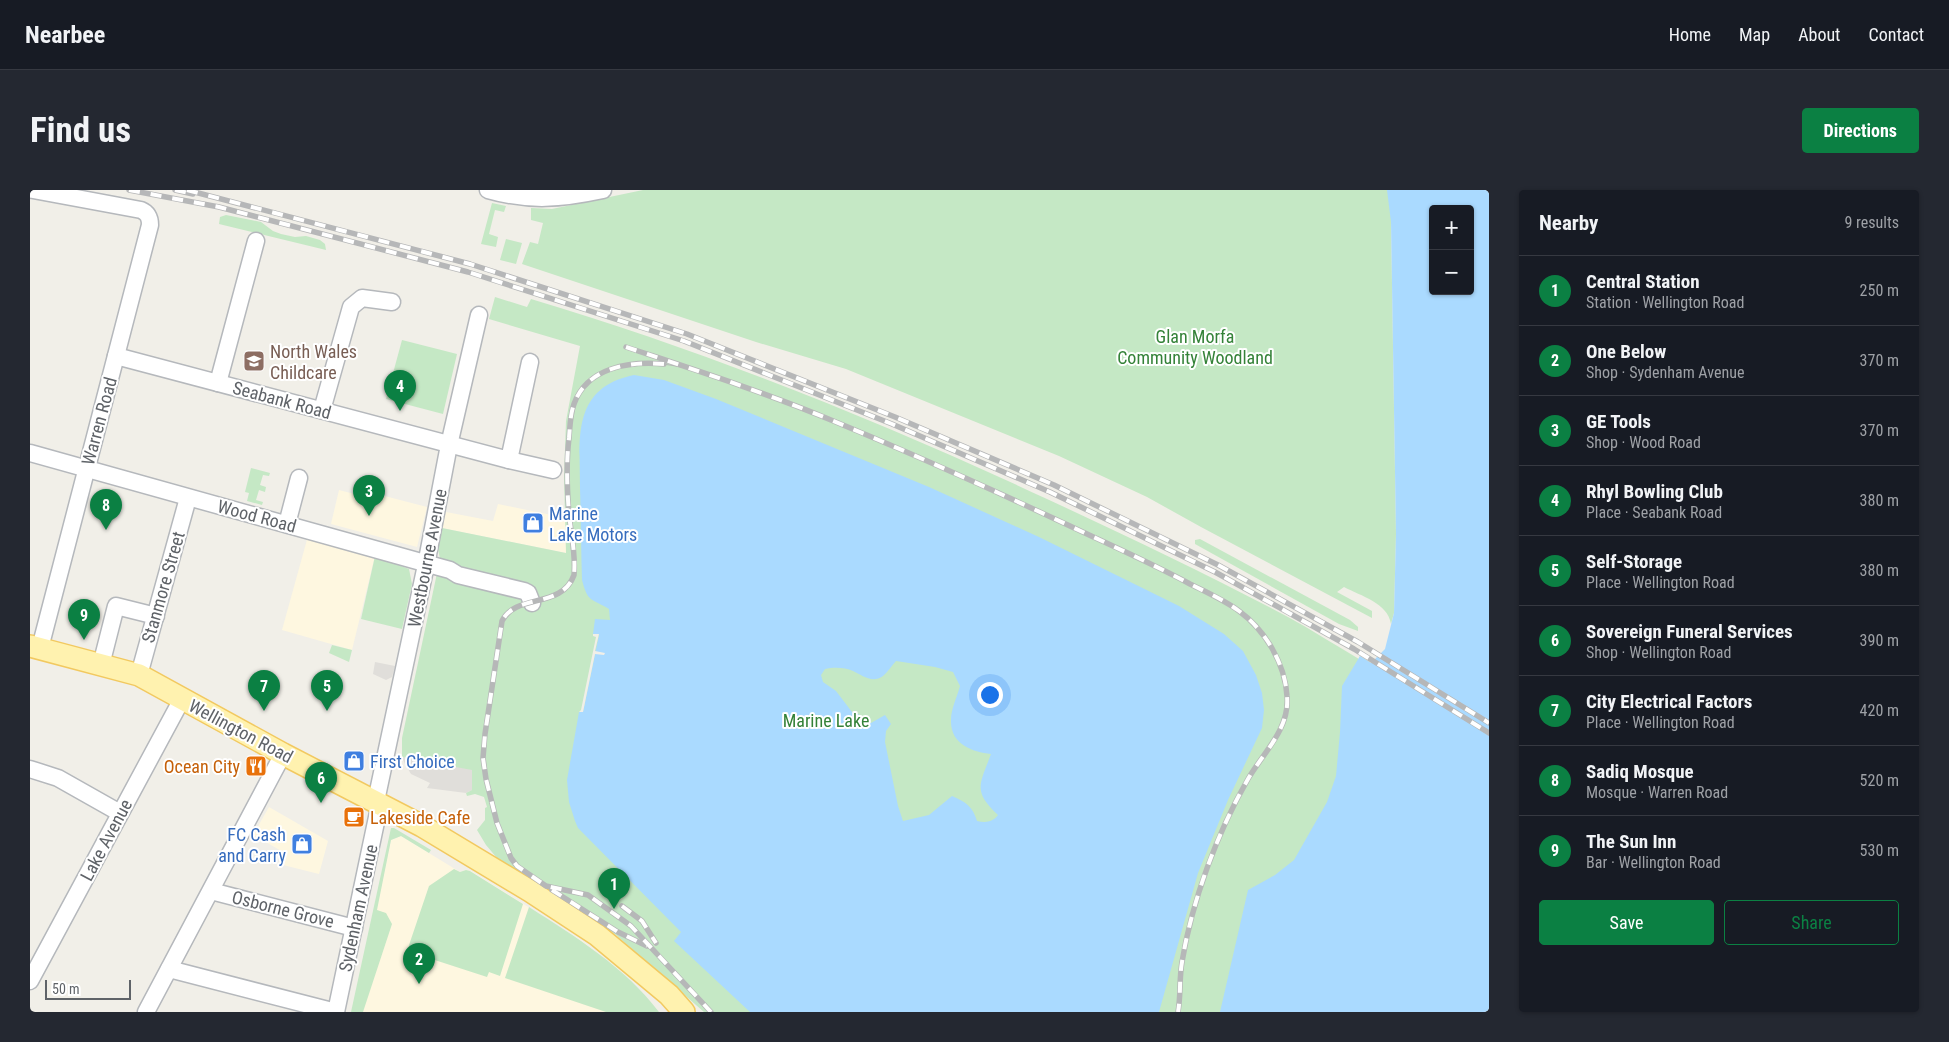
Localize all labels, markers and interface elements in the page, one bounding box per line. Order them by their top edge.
text: Nearbee [25,21,105,49]
text: Home [1669,24,1711,45]
text: Map [1739,24,1770,45]
text: About [1798,24,1840,45]
text: Contact [1868,24,1924,45]
button: Directions [1802,108,1919,153]
text: Find us [30,110,131,151]
map controls [1429,205,1474,295]
button: + [1429,205,1474,250]
text: Nearby [1539,211,1598,235]
text: 9 results [1844,213,1899,232]
button: − [1429,250,1474,295]
text: Central Station [1586,270,1700,293]
text: 1 [1551,281,1559,300]
text: 250 m [1860,281,1899,300]
text: Station · Wellington Road [1586,293,1744,312]
park label: Glan Morfa Community Woodland [1117,326,1273,368]
text: One Below [1586,340,1666,363]
place label: North Wales Childcare [270,341,357,383]
school or university icon: North Wales Childcare [242,349,266,373]
text: 2 [1551,351,1559,370]
text: 370 m [1860,351,1899,370]
text: Shop · Sydenham Avenue [1586,363,1744,382]
pin: 4 [384,370,416,411]
street label: Warren Road [77,375,121,467]
street label: Seabank Road [231,377,333,423]
text: GE Tools [1586,410,1651,433]
text: 3 [1551,421,1559,440]
text: 370 m [1860,421,1899,440]
text: Shop · Wood Road [1586,433,1701,452]
pin: 3 [353,475,385,516]
text: Rhyl Bowling Club [1586,480,1723,503]
street label: Westbourne Avenue [403,487,451,629]
pin: 8 [90,489,122,530]
text: 4 [1551,491,1559,510]
text: 380 m [1860,491,1899,510]
street label: Wood Road [215,495,299,537]
place label: Marine Lake Motors [549,503,637,545]
text: Place · Seabank Road [1586,503,1722,522]
shop icon: Marine Lake Motors [521,511,545,535]
street label: Stanmore Street [137,529,189,645]
text: Self-Storage [1586,550,1682,573]
text: 5 [1551,561,1559,580]
text: 380 m [1860,561,1899,580]
text: Place · Wellington Road [1586,573,1735,592]
pin: 9 [68,599,100,640]
text: Sovereign Funeral Services [1586,620,1793,643]
text: 6 [1551,631,1559,650]
text: 390 m [1860,631,1899,650]
text: Shop · Wellington Road [1586,643,1731,662]
pin: 7 [248,670,280,711]
pin: 5 [311,670,343,711]
your location [977,682,1003,708]
text: City Electrical Factors [1586,690,1752,713]
street label: Wellington Road [185,695,297,767]
text: 7 [1551,701,1559,720]
text: 420 m [1860,701,1899,720]
park label: Marine Lake [783,710,869,731]
text: Place · Wellington Road [1586,713,1735,732]
shop icon: First Choice [342,749,366,773]
place label: First Choice [370,751,455,772]
restaurant icon: Ocean City [244,754,268,778]
place label: Ocean City [164,756,241,777]
text: Sadiq Mosque [1586,760,1694,783]
pin: 6 [305,762,337,803]
text: 8 [1551,771,1559,790]
text: 520 m [1860,771,1899,790]
text: Mosque · Warren Road [1586,783,1728,802]
street label: Lake Avenue [76,796,136,884]
cafe icon: Lakeside Cafe [342,805,366,829]
place label: Lakeside Cafe [370,807,470,828]
place label: FC Cash and Carry [218,824,286,866]
text: The Sun Inn [1586,830,1676,853]
shop icon: FC Cash and Carry [290,832,314,856]
text: 9 [1551,841,1559,860]
text: 530 m [1860,841,1899,860]
street label: Sydenham Avenue [334,842,382,974]
text: Bar · Wellington Road [1586,853,1721,872]
pin: 1 [598,868,630,909]
street label: Osborne Grove [230,886,336,932]
button: Save [1539,900,1714,945]
button: Share [1724,900,1899,945]
pin: 2 [403,943,435,984]
scale bar [45,977,131,1000]
text: 50 m [52,981,80,997]

